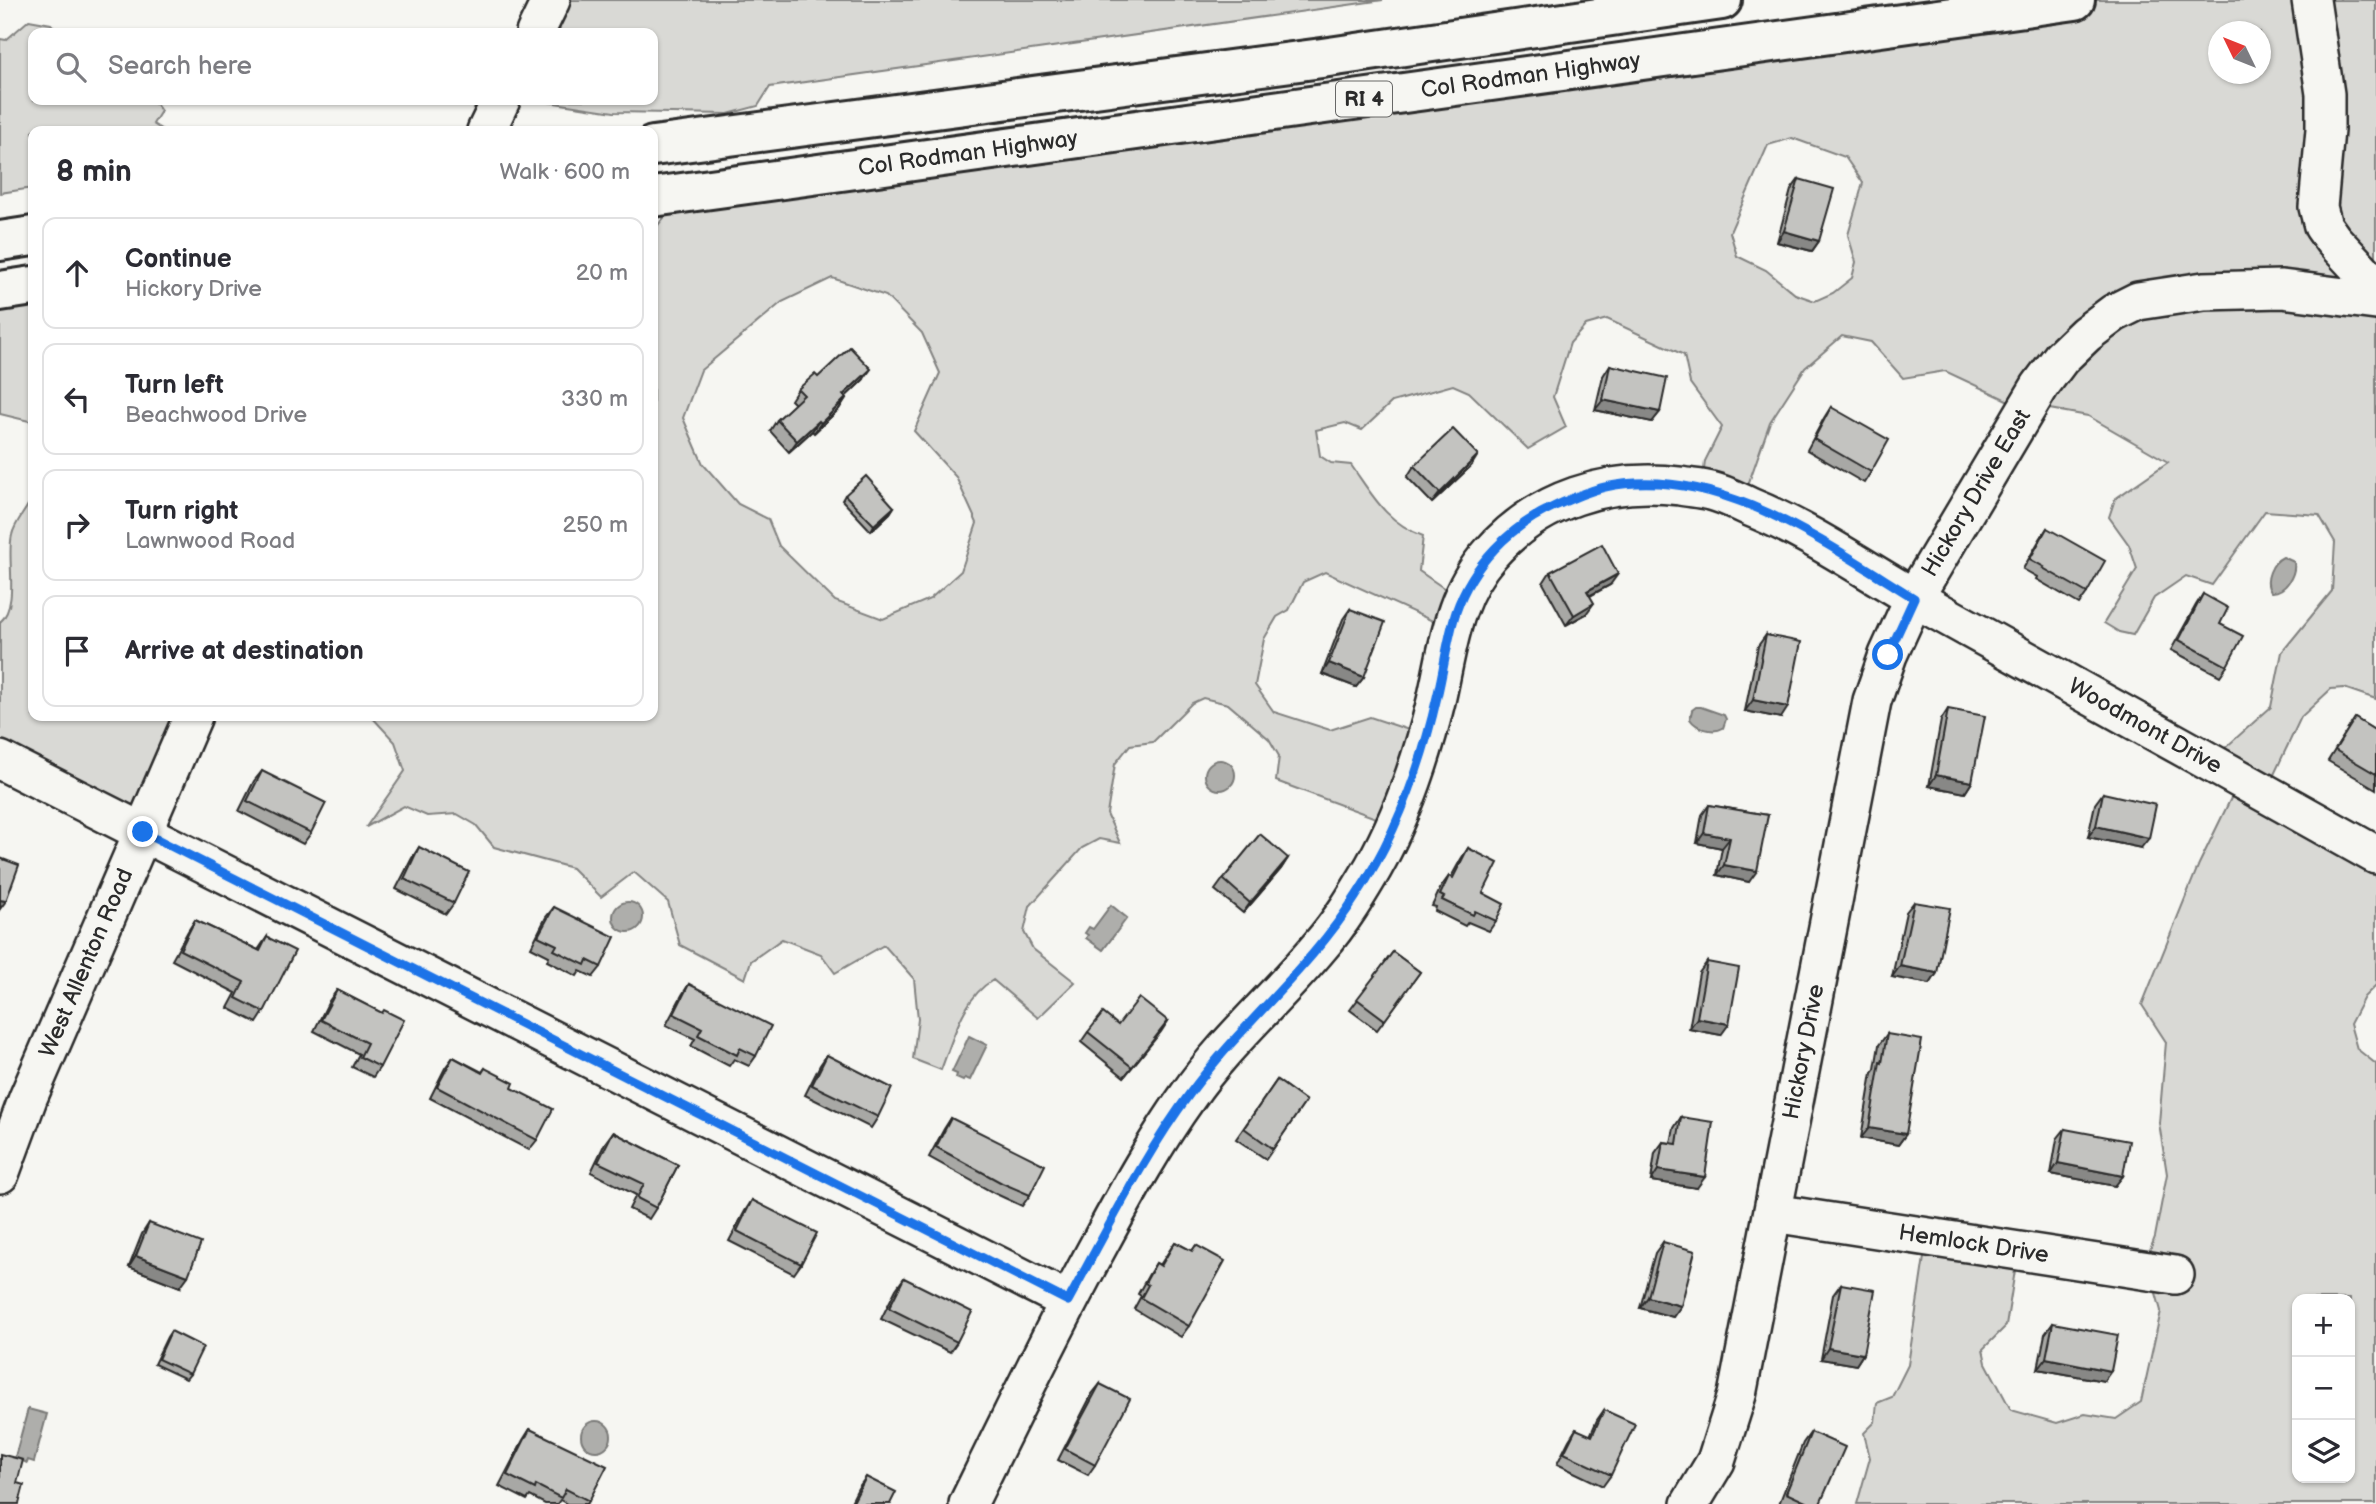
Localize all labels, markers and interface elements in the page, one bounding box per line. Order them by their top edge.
north arrow [2208,21,2271,84]
search box [28,28,658,105]
street label: Col Rodman Highway [1419,46,1643,104]
icon: search [52,48,90,86]
text: Search here [108,51,252,82]
road number: RI 4 [1336,82,1392,116]
street label: Col Rodman Highway [856,124,1080,182]
text: 8 min [56,154,132,190]
text: Walk · 600 m [500,158,630,186]
text: Continue [125,244,232,275]
icon: ahead [58,254,96,292]
text: 20 m [576,259,628,287]
text: Hickory Drive [125,275,262,303]
text: Turn left [125,370,224,401]
icon: left [58,380,96,418]
text: 330 m [561,385,628,413]
text: Beachwood Drive [125,401,307,429]
street label: Hickory Drive East [1916,404,2037,582]
text: Turn right [125,496,238,527]
icon: right [58,506,96,544]
text: 250 m [562,511,628,539]
text: Lawnwood Road [125,527,295,555]
icon: arrive [58,632,96,670]
text: Arrive at destination [125,636,364,667]
route start [1872,639,1903,670]
street label: Woodmont Drive [2063,672,2227,780]
route end [127,816,158,847]
street label: West Allenton Road [33,864,139,1062]
street label: Hickory Drive [1777,982,1831,1122]
street label: Hemlock Drive [1897,1219,2051,1269]
map controls [2292,1294,2355,1483]
button: + [2292,1294,2355,1357]
button: − [2292,1357,2355,1420]
button: layers [2292,1420,2355,1483]

